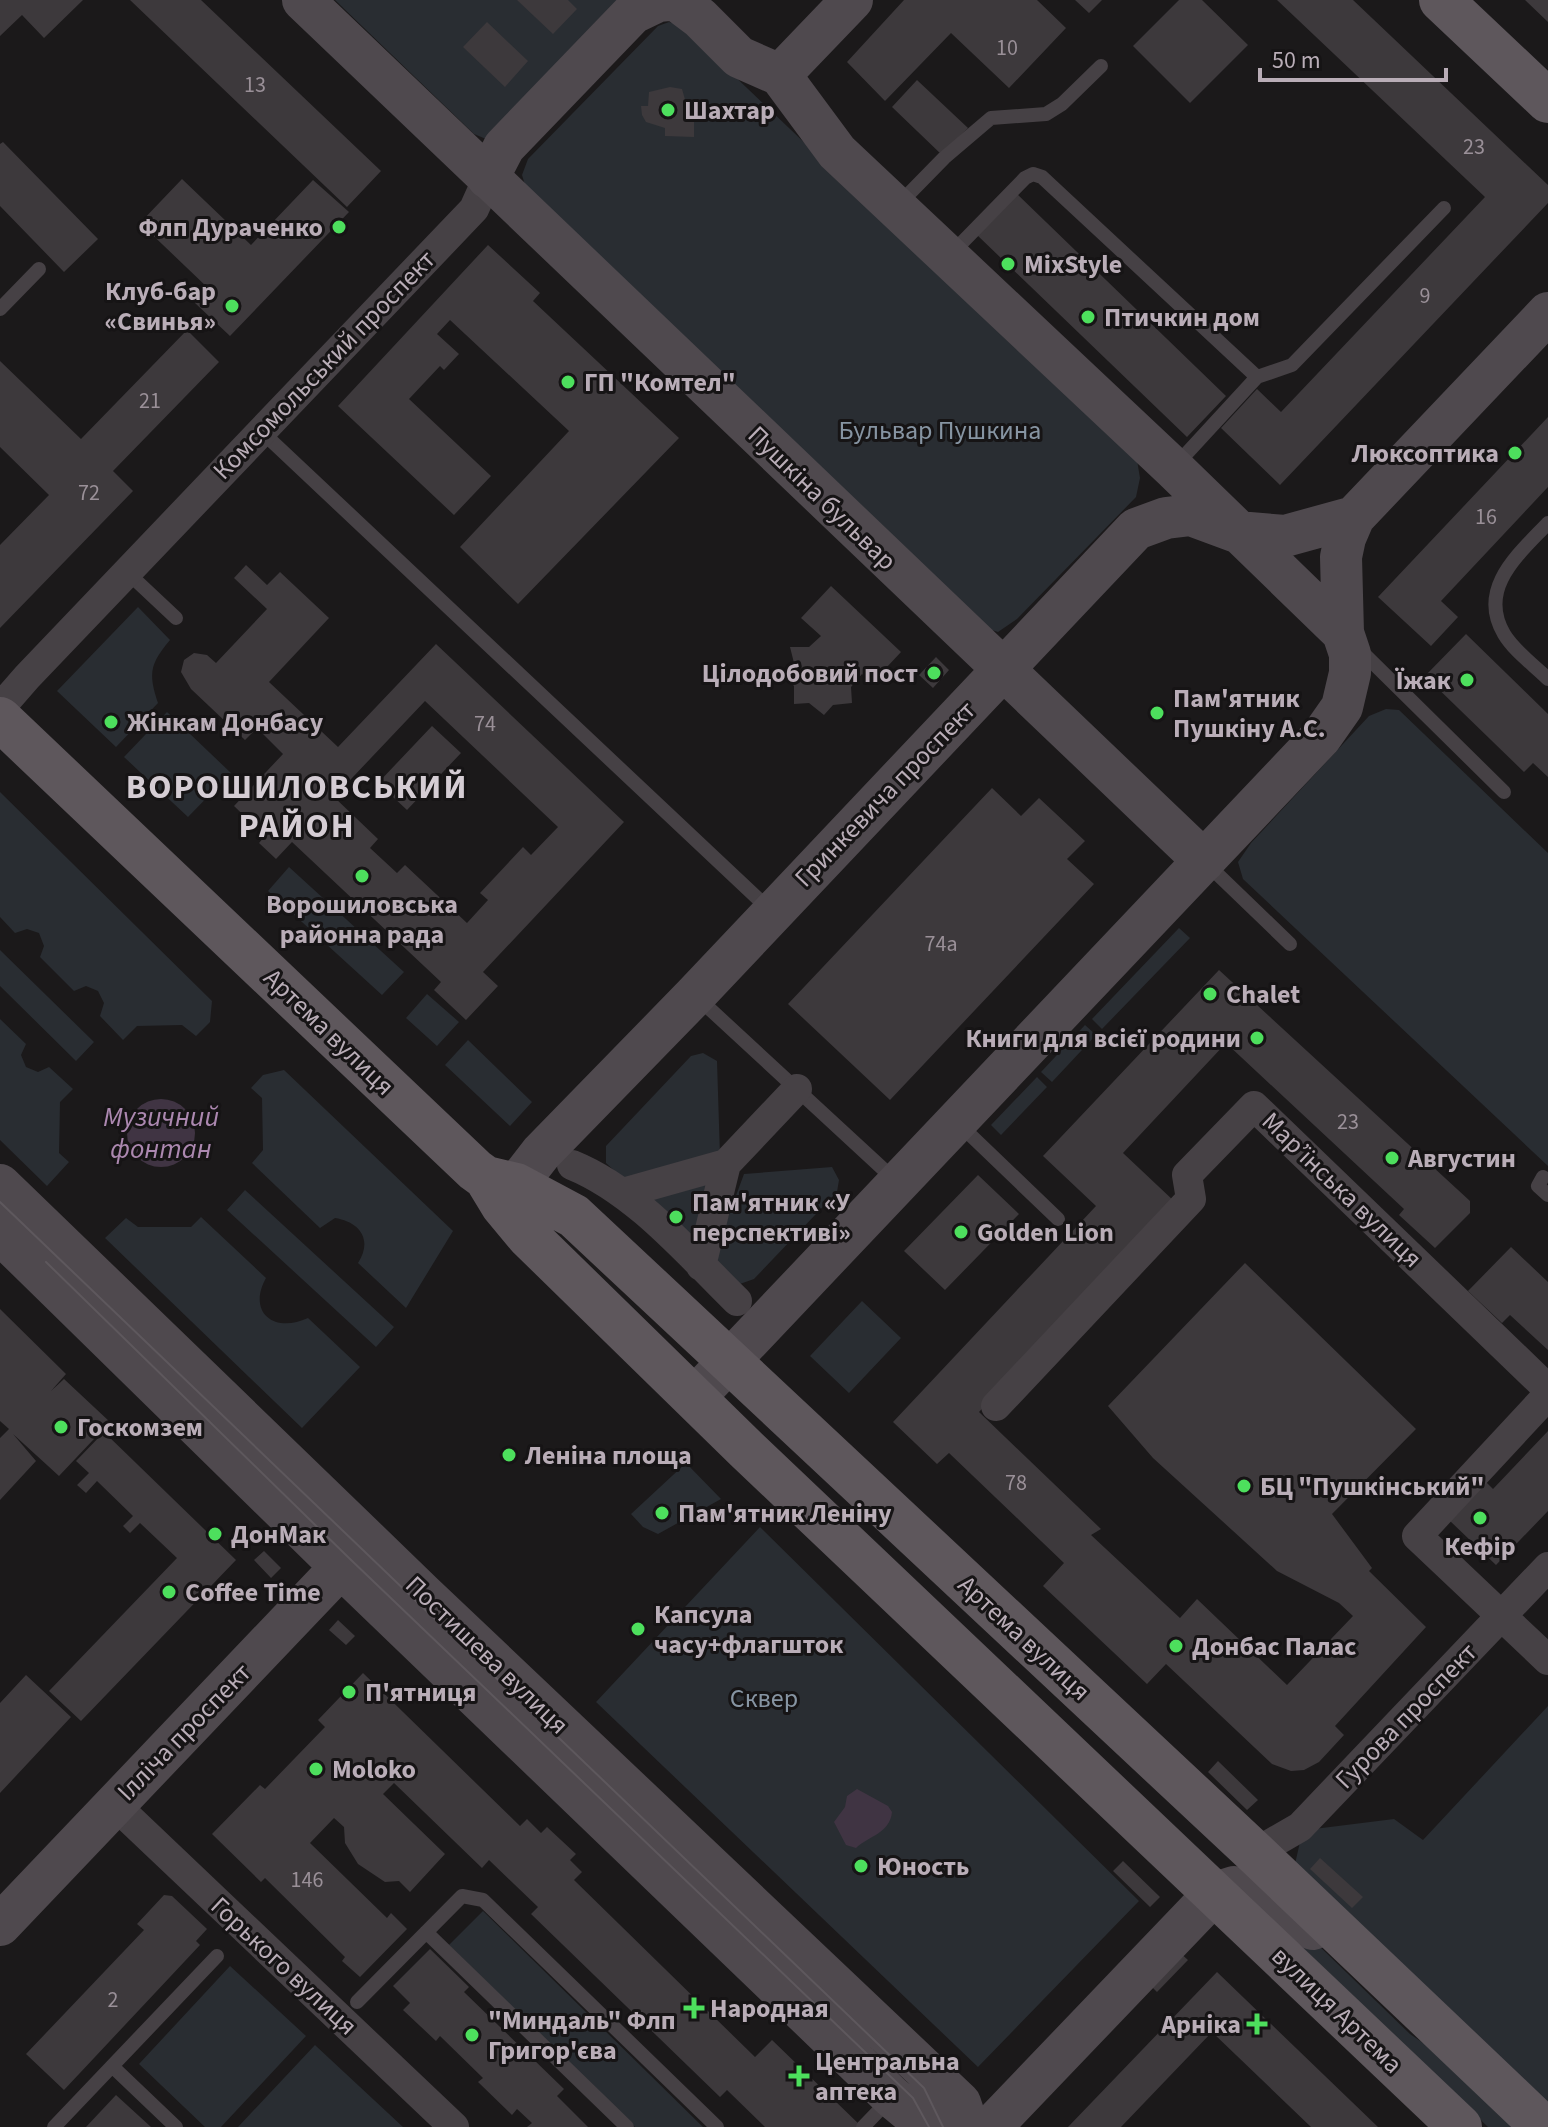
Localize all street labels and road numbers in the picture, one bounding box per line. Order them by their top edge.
street label: Комсомольський проспект [204,242,444,488]
street label: Пушкіна бульвар [739,417,905,579]
street label: Гринкевича проспект [786,693,984,895]
street label: Артема вулиця [255,960,403,1104]
street label: Мар’їнська вулиця [1254,1104,1430,1276]
street label: Постишева вулиця [397,1567,577,1743]
street label: Артема вулиця [950,1567,1098,1709]
street label: Гурова проспект [1327,1635,1485,1797]
street label: Ілліча проспект [109,1655,259,1809]
street label: Горького вулиця [203,1888,365,2044]
street label: вулиця Артема [1263,1938,1411,2082]

